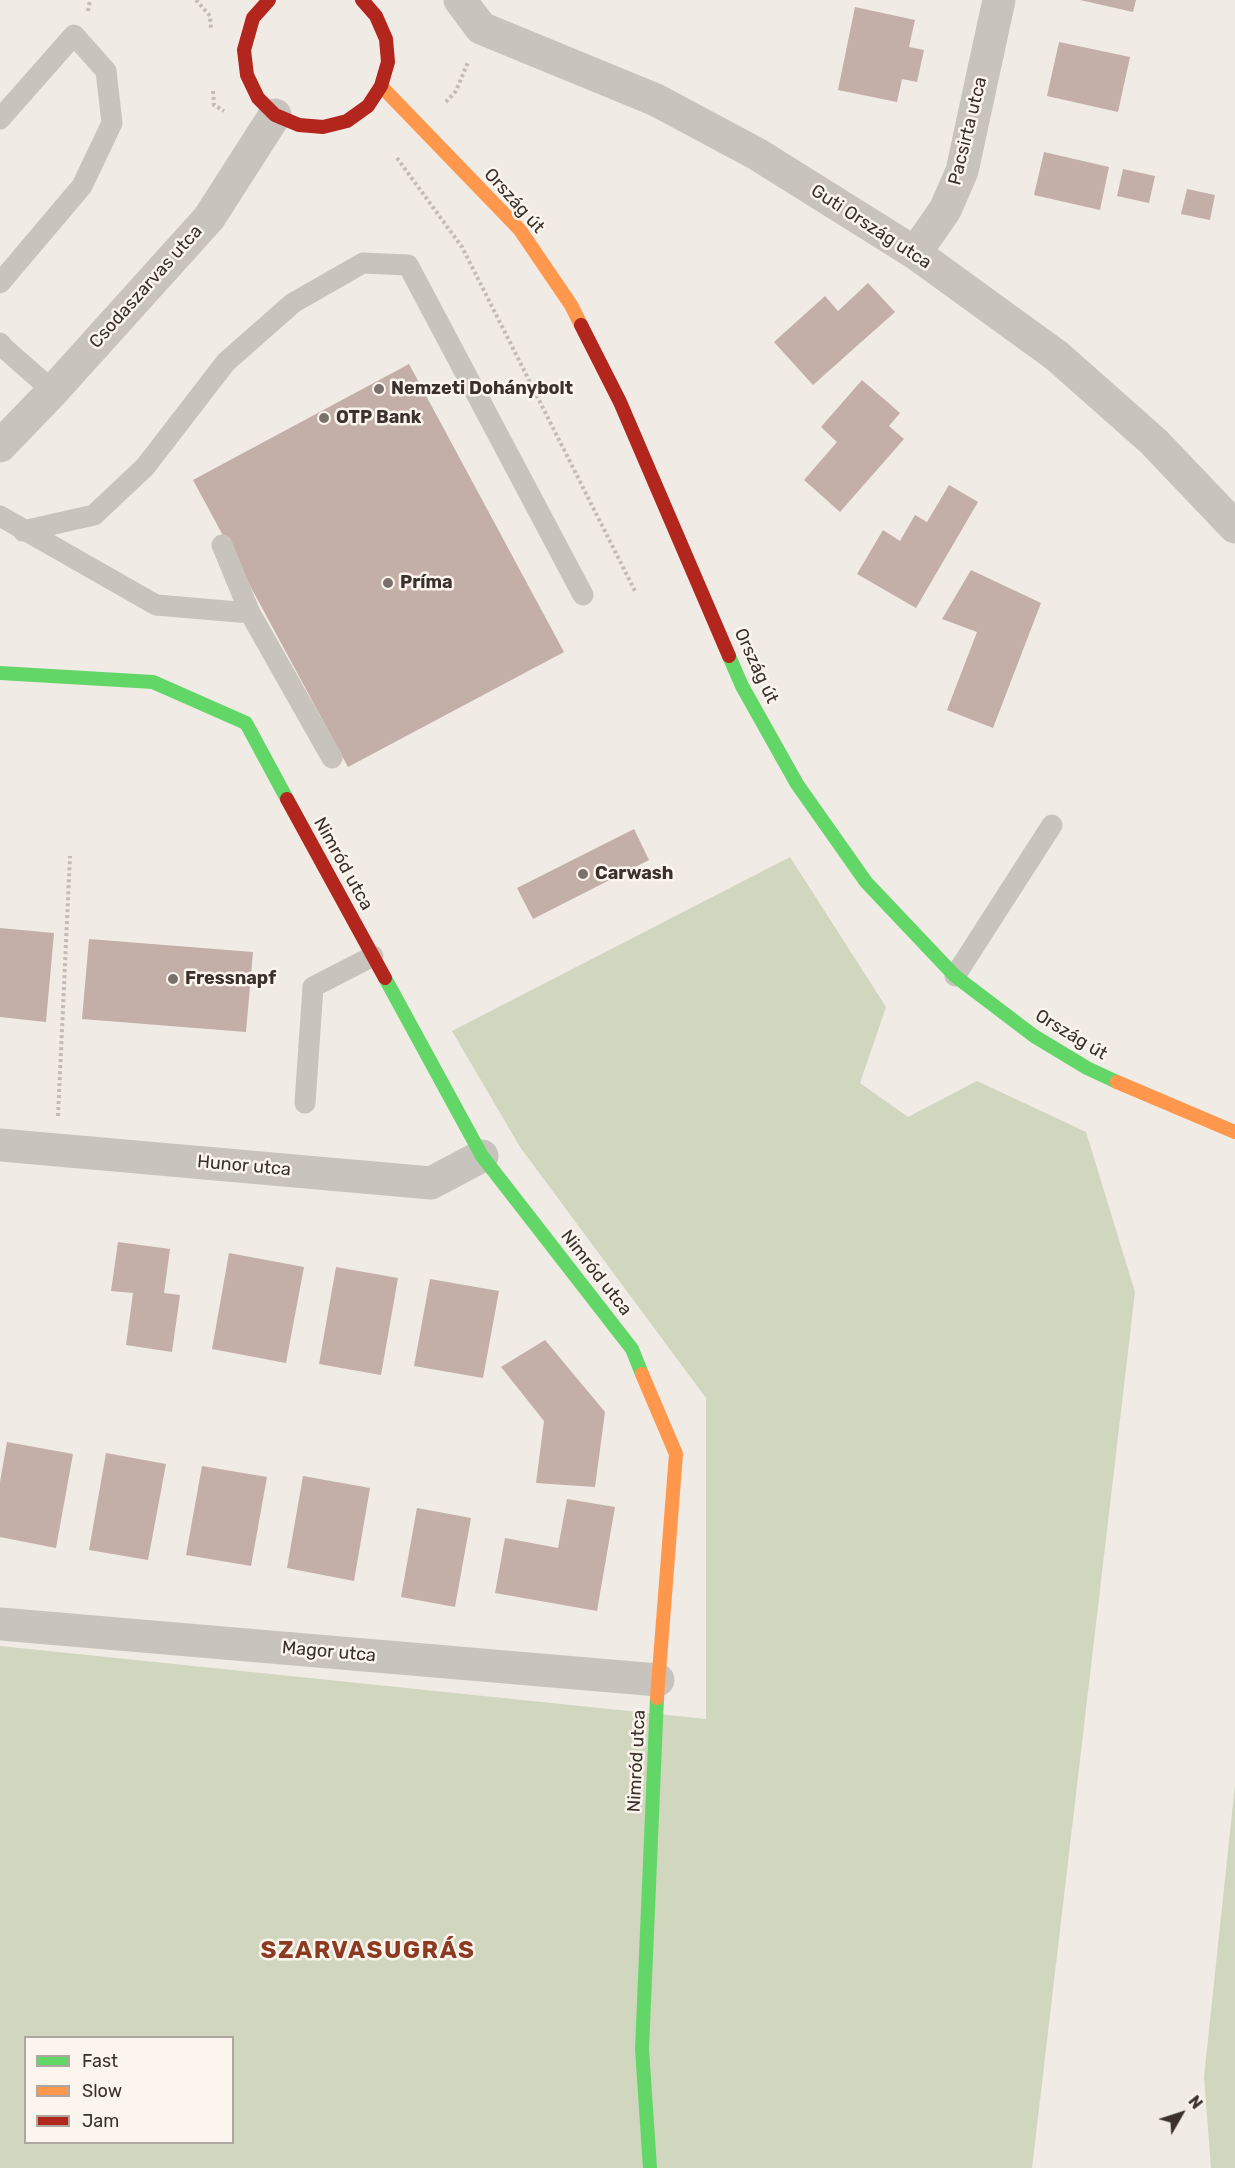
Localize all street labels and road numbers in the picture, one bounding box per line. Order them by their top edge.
street label: Pacsirta utca [944,75,992,187]
street label: Ország út [479,164,549,238]
street label: Guti Ország utca [807,180,935,274]
street label: Csodaszarvas utca [85,221,207,353]
street label: Ország út [729,625,783,707]
street label: Nimród utca [309,814,377,914]
street label: Ország út [1031,1005,1111,1065]
street label: Hunor utca [196,1151,292,1181]
street label: Nimród utca [556,1226,636,1320]
street label: Magor utca [281,1637,377,1667]
street label: Nimród utca [624,1709,650,1813]

